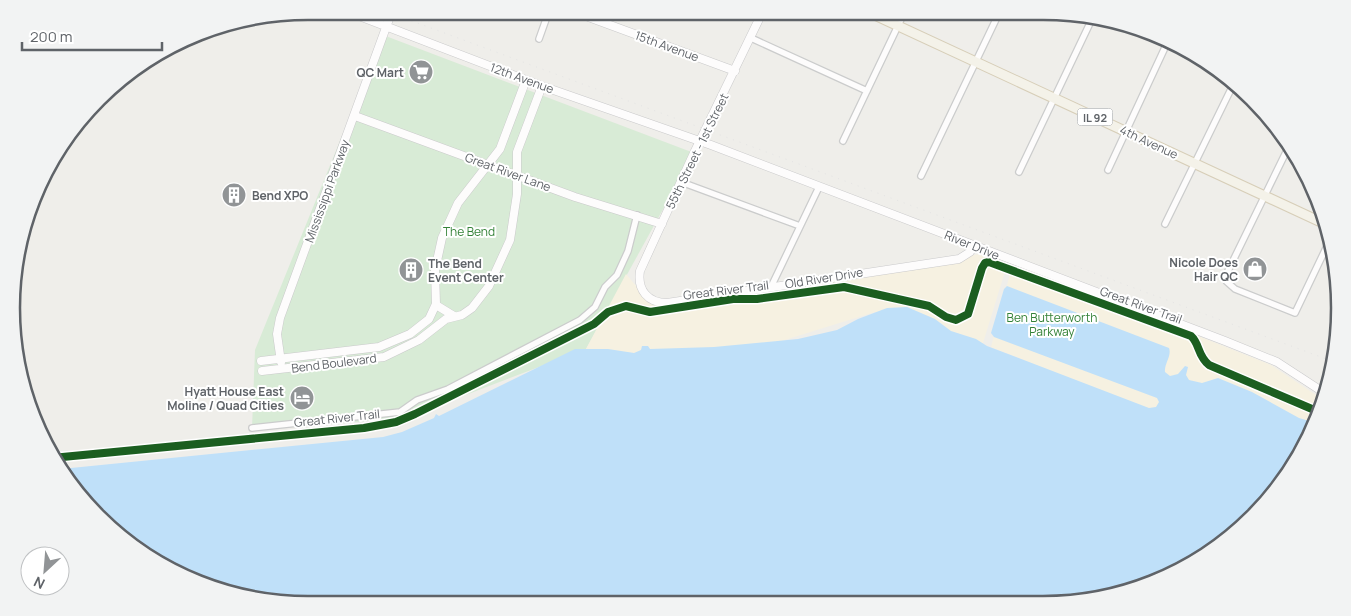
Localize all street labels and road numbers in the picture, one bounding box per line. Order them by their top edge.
street label: 15th Avenue [633,27,701,65]
street label: 12th Avenue [488,59,556,97]
street label: 55th Street - 1st Street [662,90,732,212]
road number: IL 92 [1078,108,1112,125]
street label: 4th Avenue [1117,121,1181,163]
street label: Mississippi Parkway [300,136,354,245]
street label: Great River Lane [463,149,553,195]
street label: River Drive [942,226,1002,264]
street label: Old River Drive [784,263,864,293]
street label: Great River Trail [682,276,770,304]
street label: Great River Trail [1098,282,1184,328]
street label: Bend Boulevard [290,349,378,377]
street label: Great River Trail [293,405,381,431]

